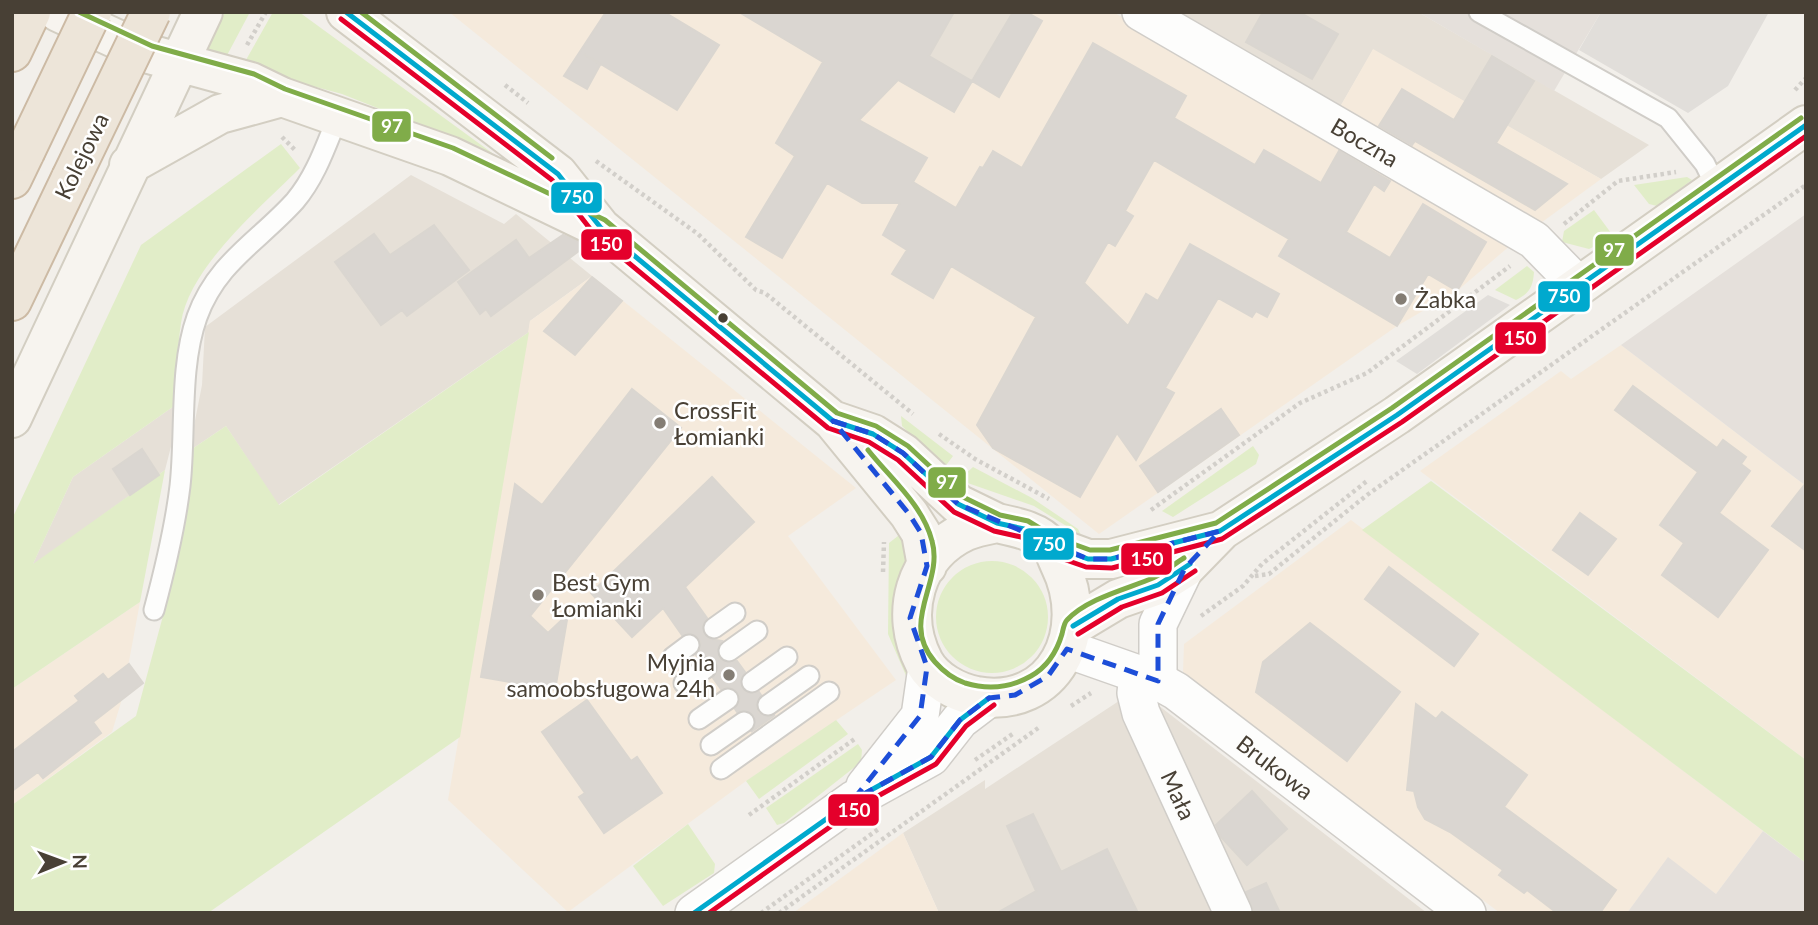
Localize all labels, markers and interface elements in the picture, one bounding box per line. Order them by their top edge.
street label: Kolejowa [48,108,114,204]
line badge: 97 [371,110,412,143]
street label: Boczna [1326,111,1404,173]
text: 97 [381,114,403,137]
line badge: 750 [550,181,603,214]
text: 750 [560,185,594,208]
line badge: 150 [580,228,633,261]
text: 150 [589,232,623,255]
line badge: 97 [1594,233,1635,267]
text: 97 [1603,238,1625,261]
line badge: 750 [1537,280,1591,313]
text: 750 [1547,284,1581,307]
place label: Żabka [1415,285,1476,313]
marker: Żabka [1393,291,1409,307]
unlabelled marker [716,311,730,325]
line badge: 150 [1494,321,1547,355]
text: 150 [1503,326,1537,349]
place label: CrossFit Łomianki [674,396,764,450]
marker: CrossFit Łomianki [652,415,668,431]
line badge: 97 [927,466,967,499]
text: 97 [936,470,958,493]
line badge: 750 [1022,527,1075,561]
text: 750 [1032,532,1066,555]
line badge: 150 [1120,542,1173,576]
text: 150 [1130,547,1164,570]
place label: Best Gym Łomianki [552,568,650,622]
marker: Best Gym Łomianki [530,587,546,603]
place label: Myjnia samoobsługowa 24h [506,648,715,702]
marker: Myjnia samoobsługowa 24h [721,667,737,683]
street label: Brukowa [1231,729,1319,805]
street label: Mała [1155,766,1202,824]
line badge: 150 [827,793,880,827]
text: 150 [837,798,871,821]
north arrow [28,827,98,897]
text: N [69,854,92,869]

